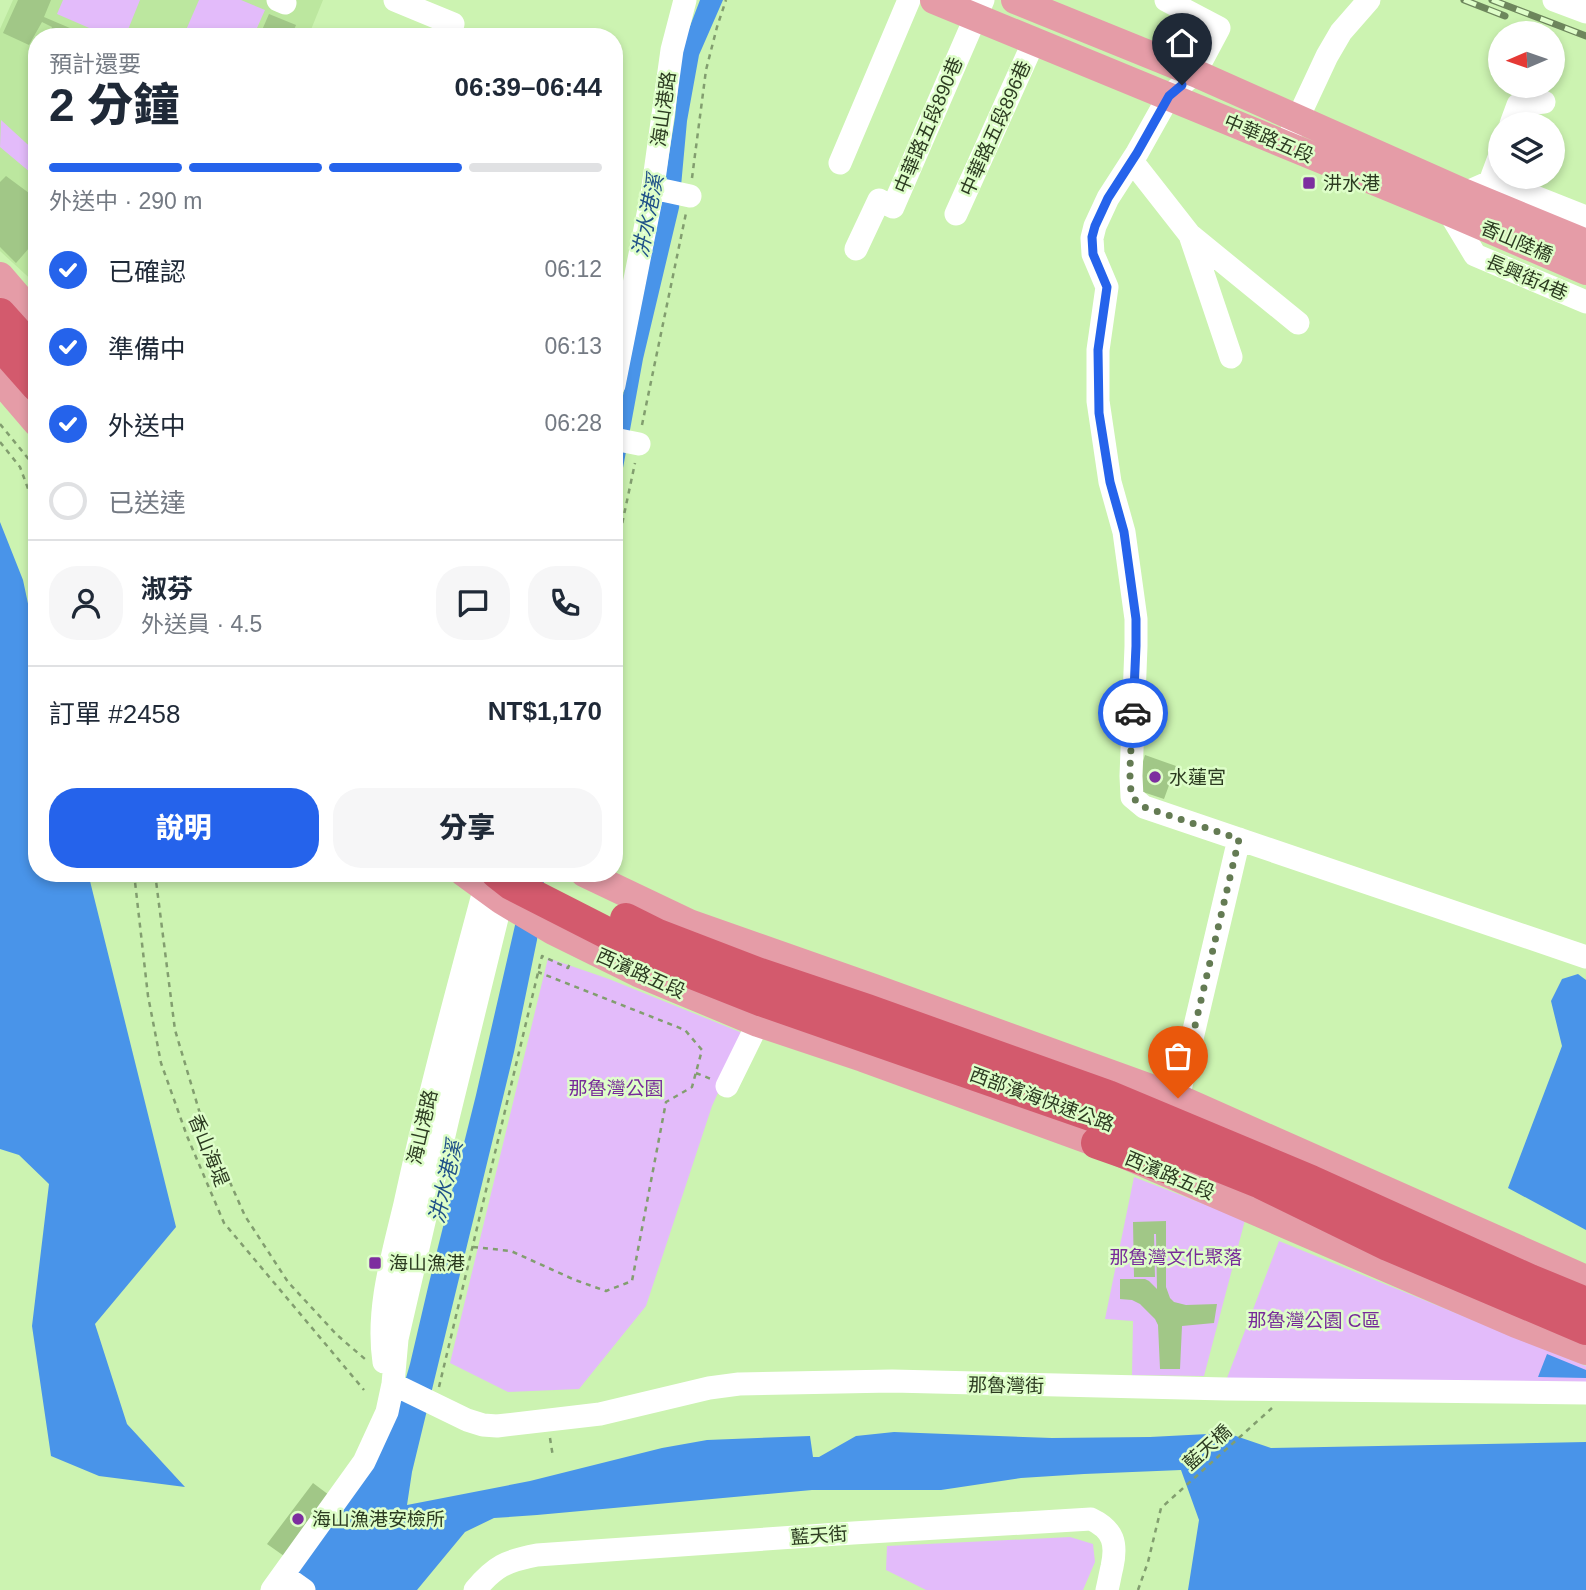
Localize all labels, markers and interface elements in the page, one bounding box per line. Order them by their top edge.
pin [1152,13,1212,85]
north arrow [1488,21,1564,98]
map controls [1488,21,1565,189]
icon: home [1163,24,1201,62]
text: 預計還要 [49,51,141,77]
street label: 中華路五段890巷 [890,54,967,196]
street label: 中華路五段896巷 [956,57,1035,199]
street label: 海山港路 [648,70,679,148]
text: 06:39–06:44 [455,72,602,102]
text: 2 分鐘 [49,79,179,131]
street label: 中華路五段 [1221,110,1317,167]
button: layers [1488,112,1565,189]
water label: 汫水港溪 [628,170,667,259]
place label: 汫水港 [1323,173,1380,194]
marker: 汫水港 [1301,175,1317,191]
text: 外送中 · 290 m [49,188,202,214]
street label: 香山陸橋 [1478,217,1556,266]
icon: check [49,251,87,289]
street label: 長興街4巷 [1483,251,1571,304]
text: 06:12 [544,256,602,282]
text: 已確認 [108,257,186,287]
icon: check [49,328,87,366]
text: 06:13 [544,333,602,359]
text: 準備中 [108,334,186,364]
icon: check [49,405,87,443]
text: 06:28 [544,410,602,436]
text: 外送中 [108,411,186,441]
text: 已送達 [108,488,186,518]
button: person [49,566,123,640]
button: chat [436,566,510,640]
button: phone [528,566,602,640]
text: 淑芬 [141,574,193,604]
text: 外送員 · 4.5 [141,611,262,637]
courier [1098,678,1168,748]
icon: car [1114,694,1152,732]
text: NT$1,170 [488,696,602,726]
text: 訂單 #2458 [49,699,181,729]
place label: 水蓮宮 [1169,767,1226,788]
marker: 水蓮宮 [1147,769,1163,785]
button: 說明 [49,788,319,868]
button: 分享 [333,788,602,868]
street label: 西濱路五段 [593,945,688,1002]
pin [1148,1026,1208,1098]
icon: bag [1159,1037,1197,1075]
street label: 西部濱海快速公路 [967,1064,1117,1135]
park label: 那魯灣公園 [568,1078,664,1099]
street label: 海山港路 [404,1088,441,1167]
street label: 香山海堤 [185,1111,233,1189]
water label: 汫水港溪 [425,1135,467,1225]
street label: 西濱路五段 [1122,1147,1218,1204]
park label: 那魯灣文化聚落 [1109,1247,1243,1268]
place label: 海山漁港 [389,1253,465,1274]
marker: 海山漁港 [367,1255,383,1271]
park label: 那魯灣公園 C區 [1247,1310,1381,1331]
street label: 那魯灣街 [968,1374,1044,1397]
street label: 藍天橋 [1179,1420,1236,1474]
place label: 海山漁港安檢所 [312,1509,445,1530]
marker: 海山漁港安檢所 [290,1511,306,1527]
street label: 藍天街 [790,1523,848,1548]

